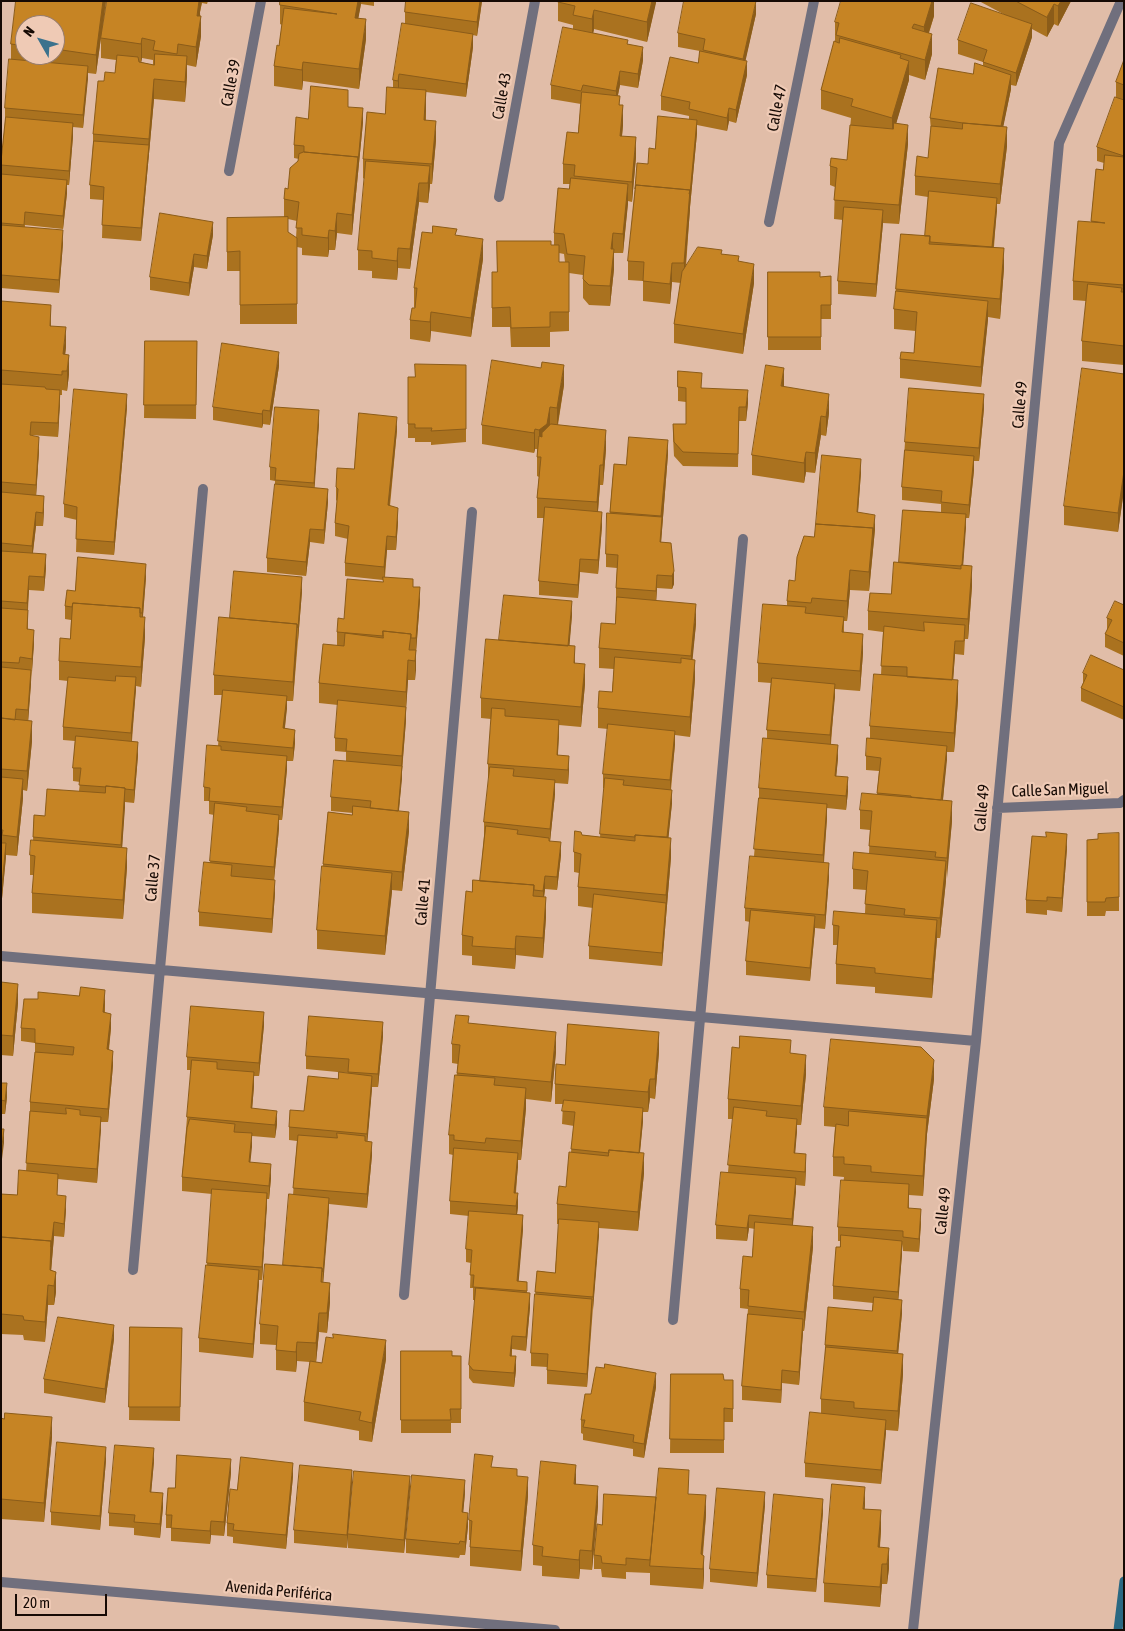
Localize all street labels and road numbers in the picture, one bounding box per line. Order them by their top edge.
street label: Calle 39 [217,58,245,108]
street label: Calle 43 [488,71,516,121]
street label: Calle 47 [763,83,791,133]
street label: Calle 49 [1008,381,1032,429]
street label: Calle San Miguel [1011,779,1109,801]
street label: Calle 49 [970,784,994,832]
street label: Calle 37 [141,854,165,902]
street label: Calle 41 [411,878,435,926]
street label: Calle 49 [931,1186,955,1236]
street label: Avenida Periférica [225,1577,333,1605]

